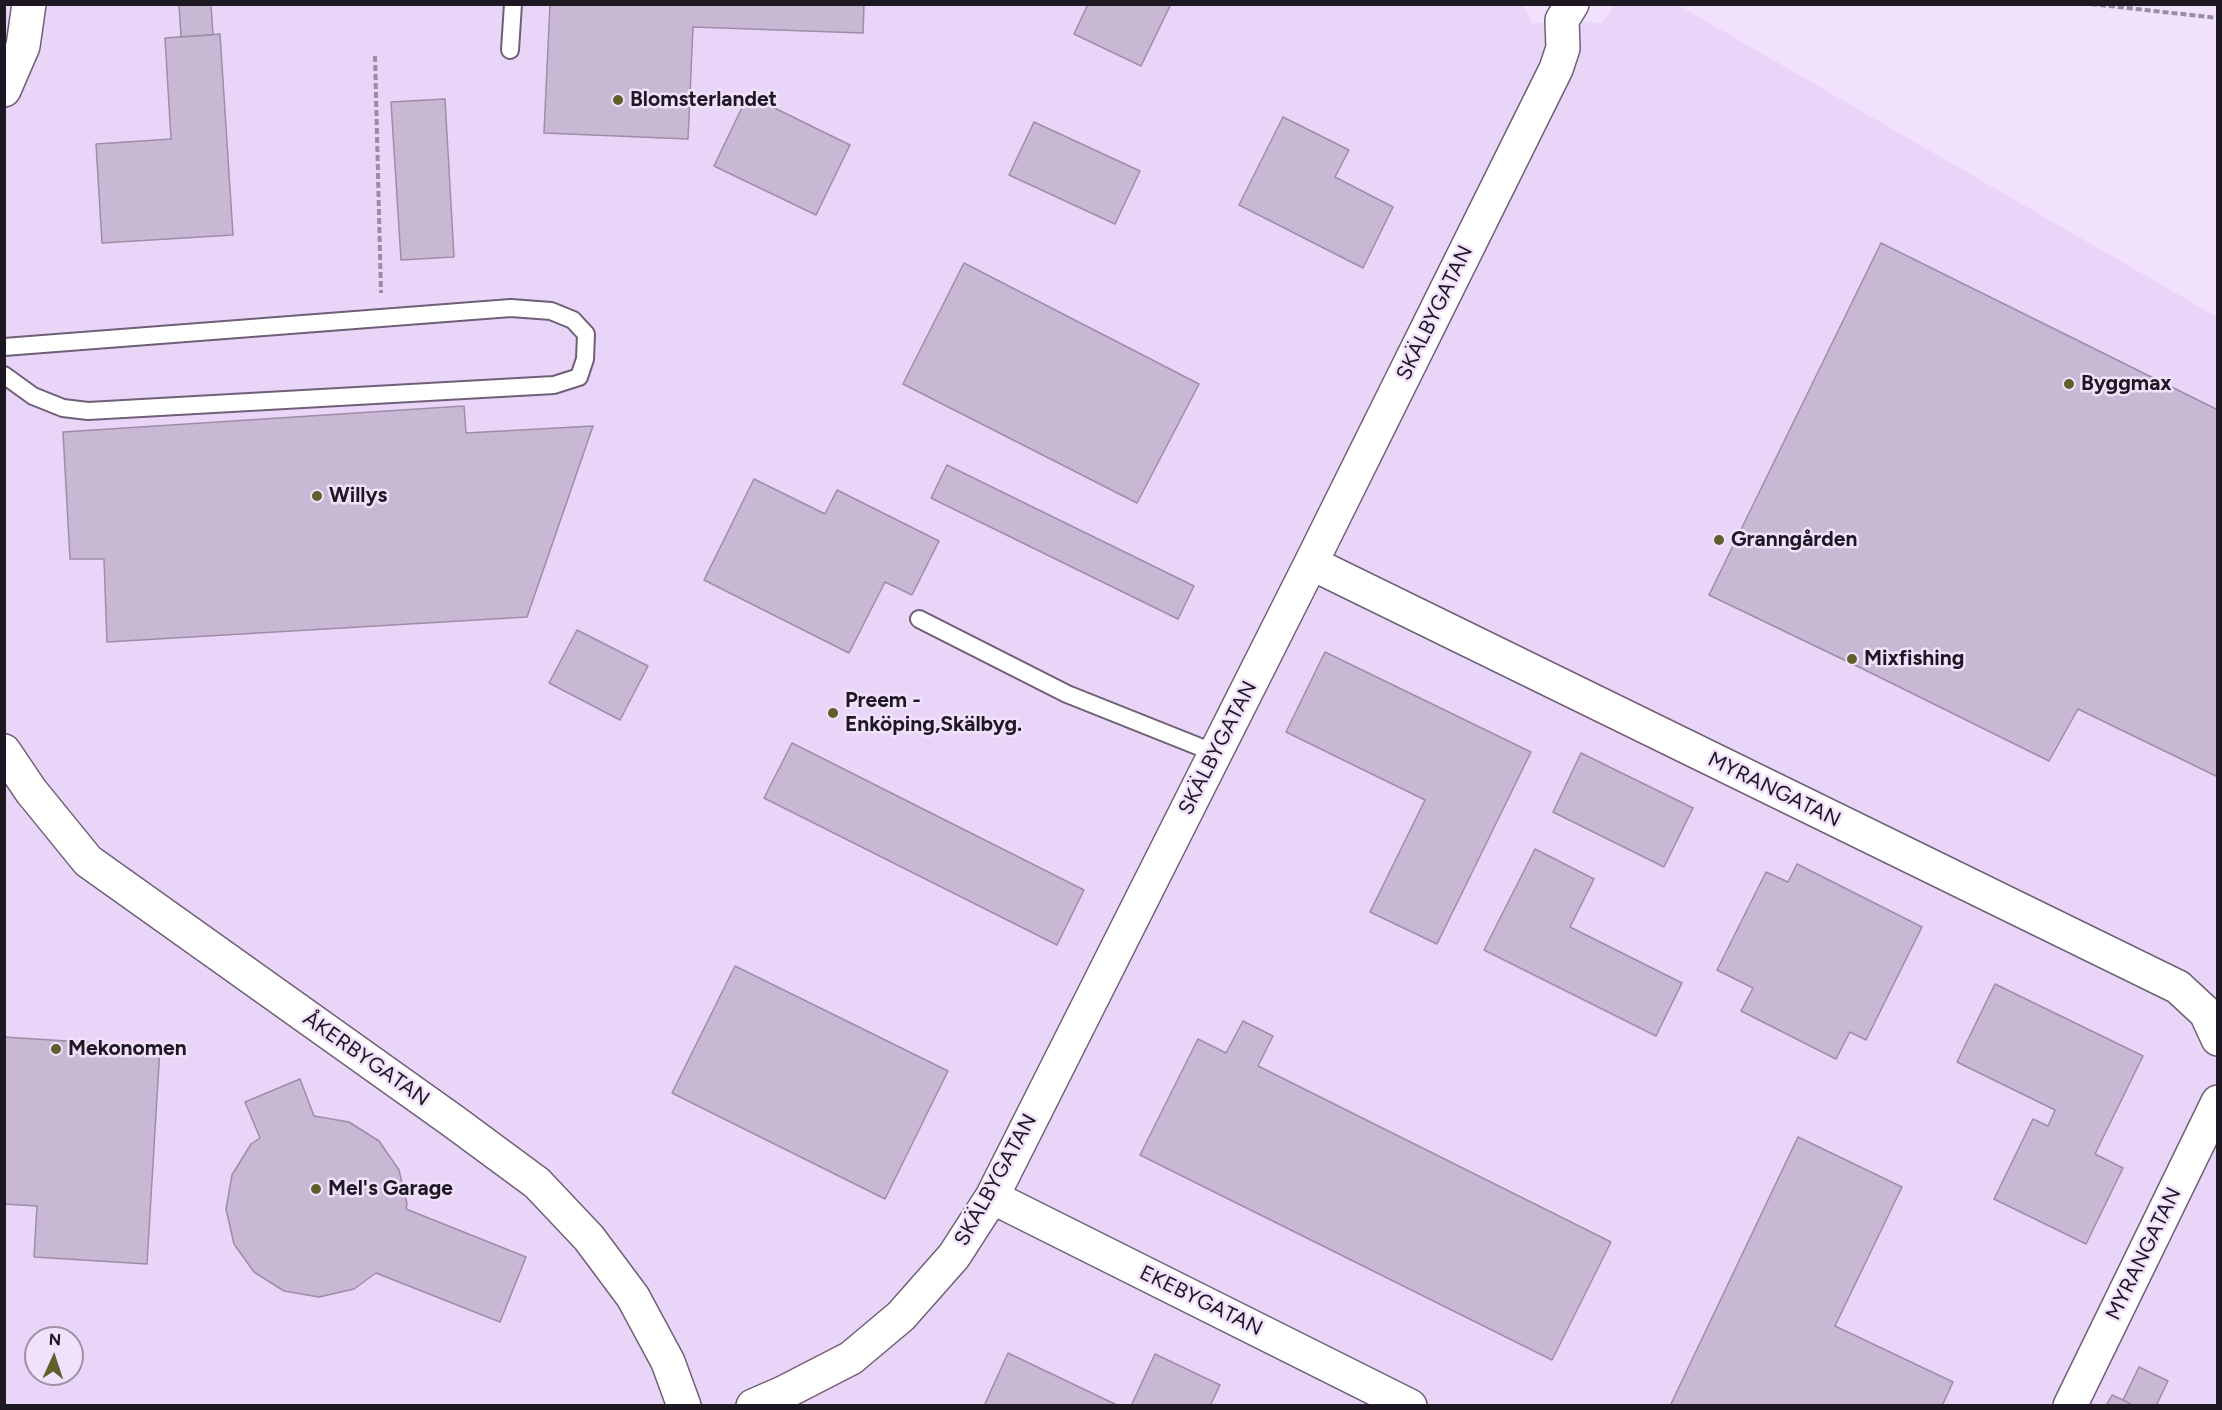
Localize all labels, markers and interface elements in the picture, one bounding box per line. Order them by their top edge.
place label: Blomsterlandet [630,87,777,113]
marker: Blomsterlandet [611,93,625,107]
street label: SKÄLBYGATAN [1392,242,1478,384]
place label: Byggmax [2081,371,2172,397]
marker: Byggmax [2062,377,2076,391]
place label: Willys [329,483,387,509]
marker: Willys [310,489,324,503]
place label: Granngården [1731,527,1857,553]
marker: Granngården [1712,533,1726,547]
place label: Mixfishing [1864,646,1964,672]
marker: Mixfishing [1845,652,1859,666]
street label: SKÄLBYGATAN [1173,677,1263,819]
place label: Preem - Enköping,Skälbyg. [845,688,1022,738]
marker: Preem - Enköping,Skälbyg. [826,706,840,720]
street label: MYRANGATAN [1704,747,1844,833]
street label: ÅKERBYGATAN [298,1006,434,1112]
place label: Mekonomen [68,1036,187,1062]
marker: Mekonomen [49,1042,63,1056]
street label: SKÄLBYGATAN [949,1110,1043,1250]
place label: Mel's Garage [328,1176,453,1202]
marker: Mel's Garage [309,1182,323,1196]
street label: MYRANGATAN [2101,1184,2187,1324]
street label: EKEBYGATAN [1135,1260,1267,1342]
north arrow [24,1326,84,1386]
text: N [48,1330,62,1349]

